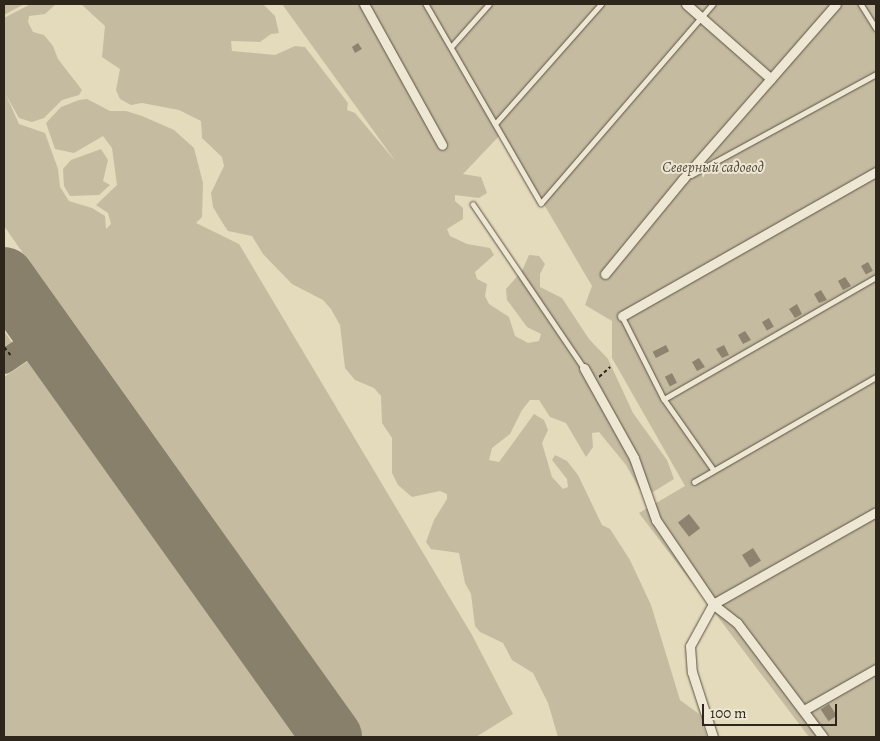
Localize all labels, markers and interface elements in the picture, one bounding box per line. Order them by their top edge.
park label: Северный садовод [662,159,764,177]
scale bar [705,694,840,726]
text: 100 m [710,703,747,723]

